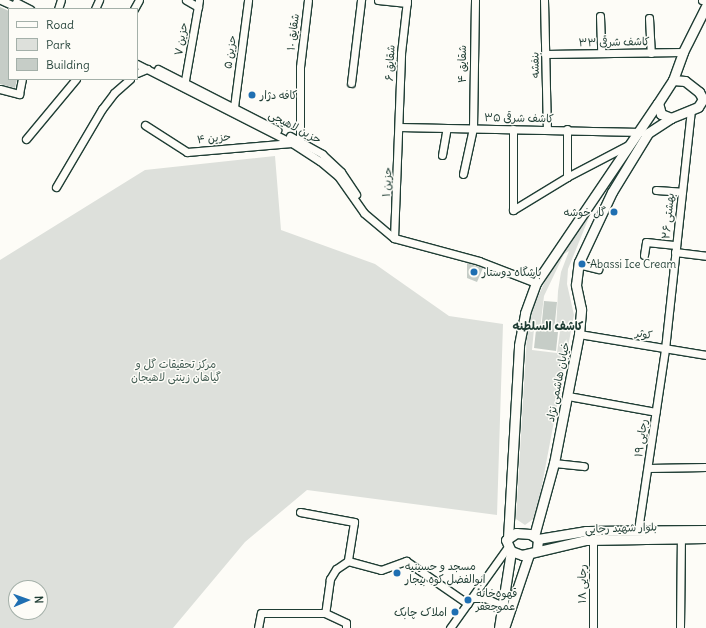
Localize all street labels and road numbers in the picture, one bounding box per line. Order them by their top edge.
street label: شقایق ۱۰ [284,13,302,51]
street label: حزین ۷ [172,21,190,57]
street label: حزین ۵ [221,34,239,70]
street label: کاشف شرقی ۳۳ [578,35,650,49]
street label: شقایق ۶ [382,44,398,82]
street label: شقایق ۴ [455,45,469,83]
street label: بنفشه [528,52,542,78]
street label: حزین لاهیجی [266,108,324,146]
street label: کاشف شرقی ۳۵ [484,111,554,125]
street label: حزین ۴ [196,130,232,146]
street label: حزین ۱ [380,167,394,197]
street label: بهشتی ۲۶ [659,192,677,240]
street label: کوثر [635,326,653,342]
street label: خیابان هاشمی نژاد [544,341,572,423]
street label: رجایی ۱۹ [632,418,650,458]
street label: بلوار شهید رجایی [585,520,657,536]
street label: رجایی ۱۸ [575,564,589,604]

